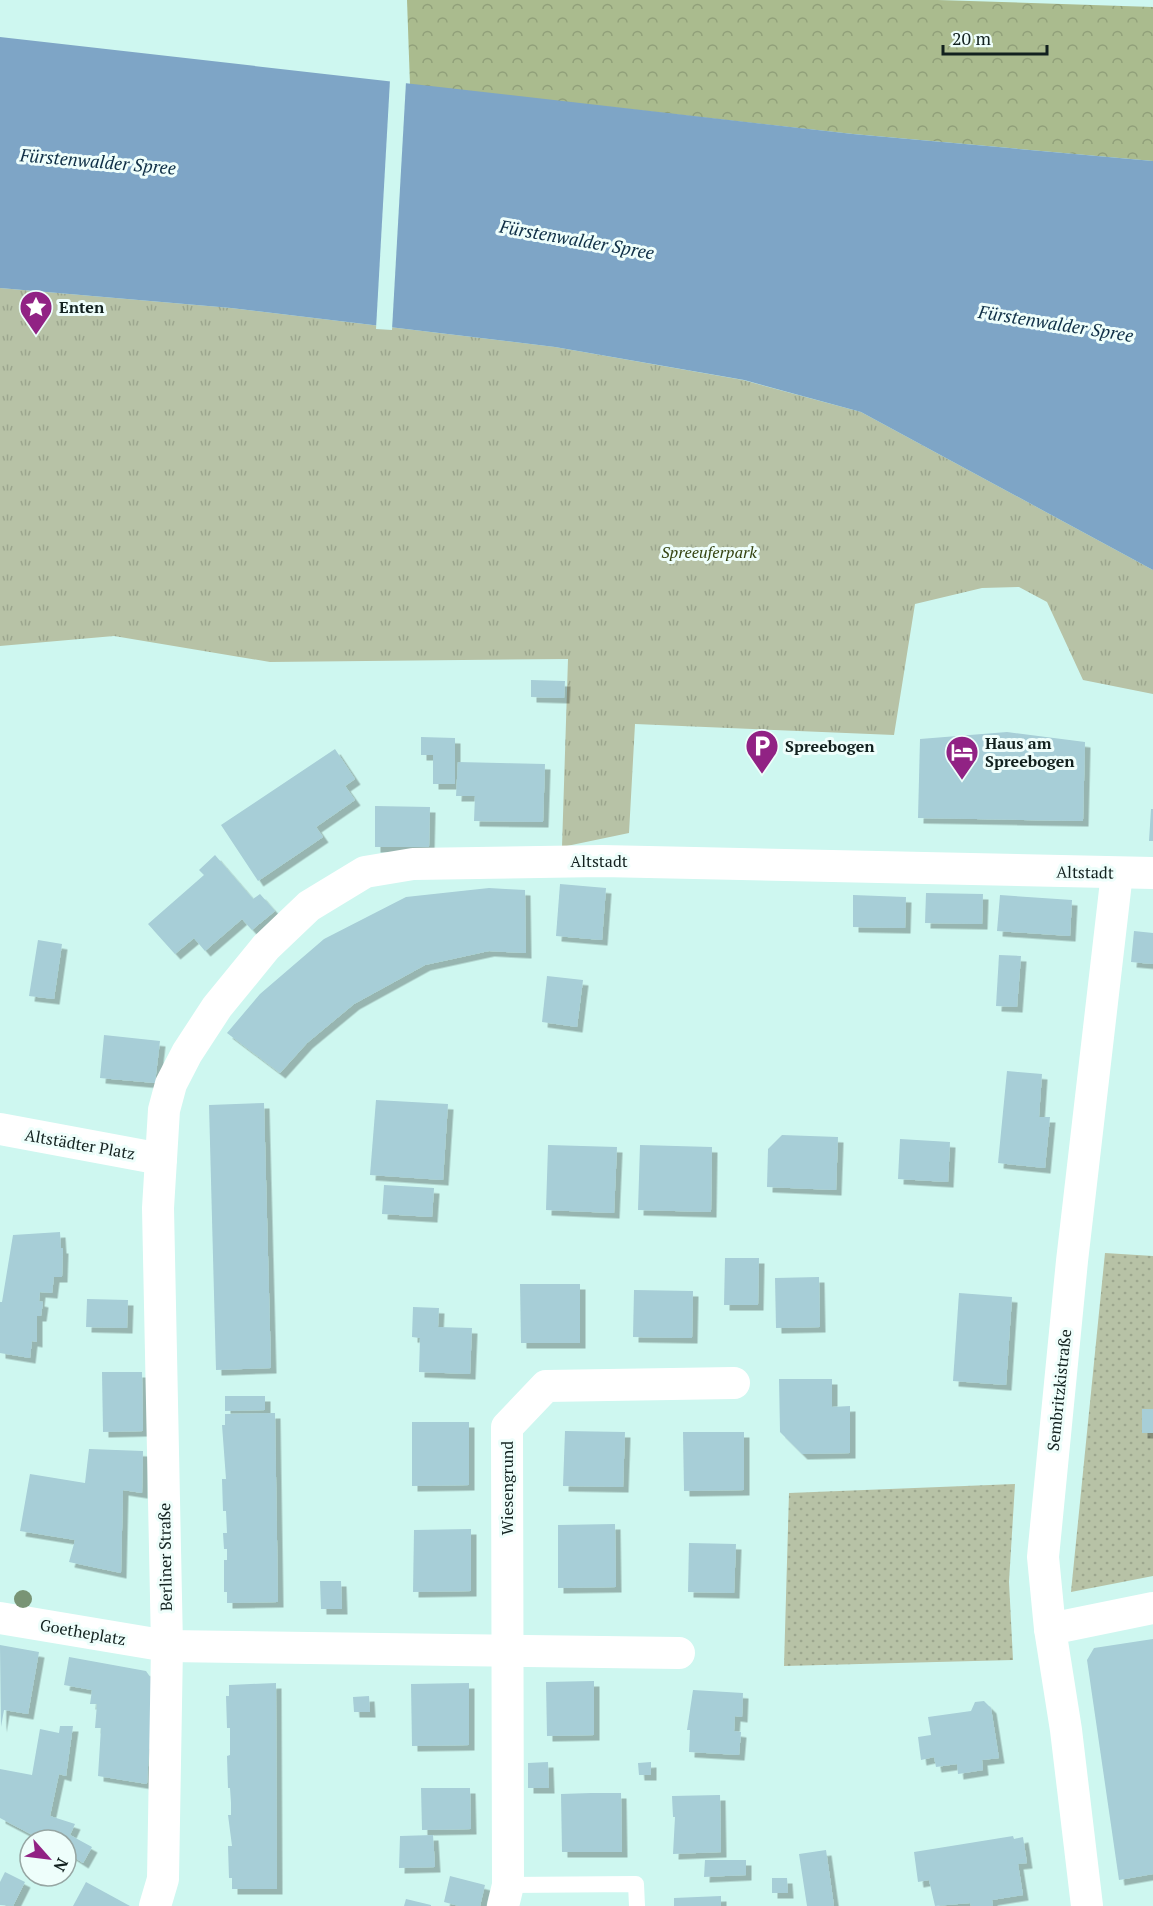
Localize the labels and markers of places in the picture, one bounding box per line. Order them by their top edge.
place icon: Enten [18,289,54,336]
place label: Enten [59,296,105,318]
parking icon: Spreebogen [744,728,780,775]
place label: Haus am Spreebogen [985,732,1075,772]
hotel icon: Haus am Spreebogen [944,734,980,781]
place label: Spreebogen [785,735,875,757]

